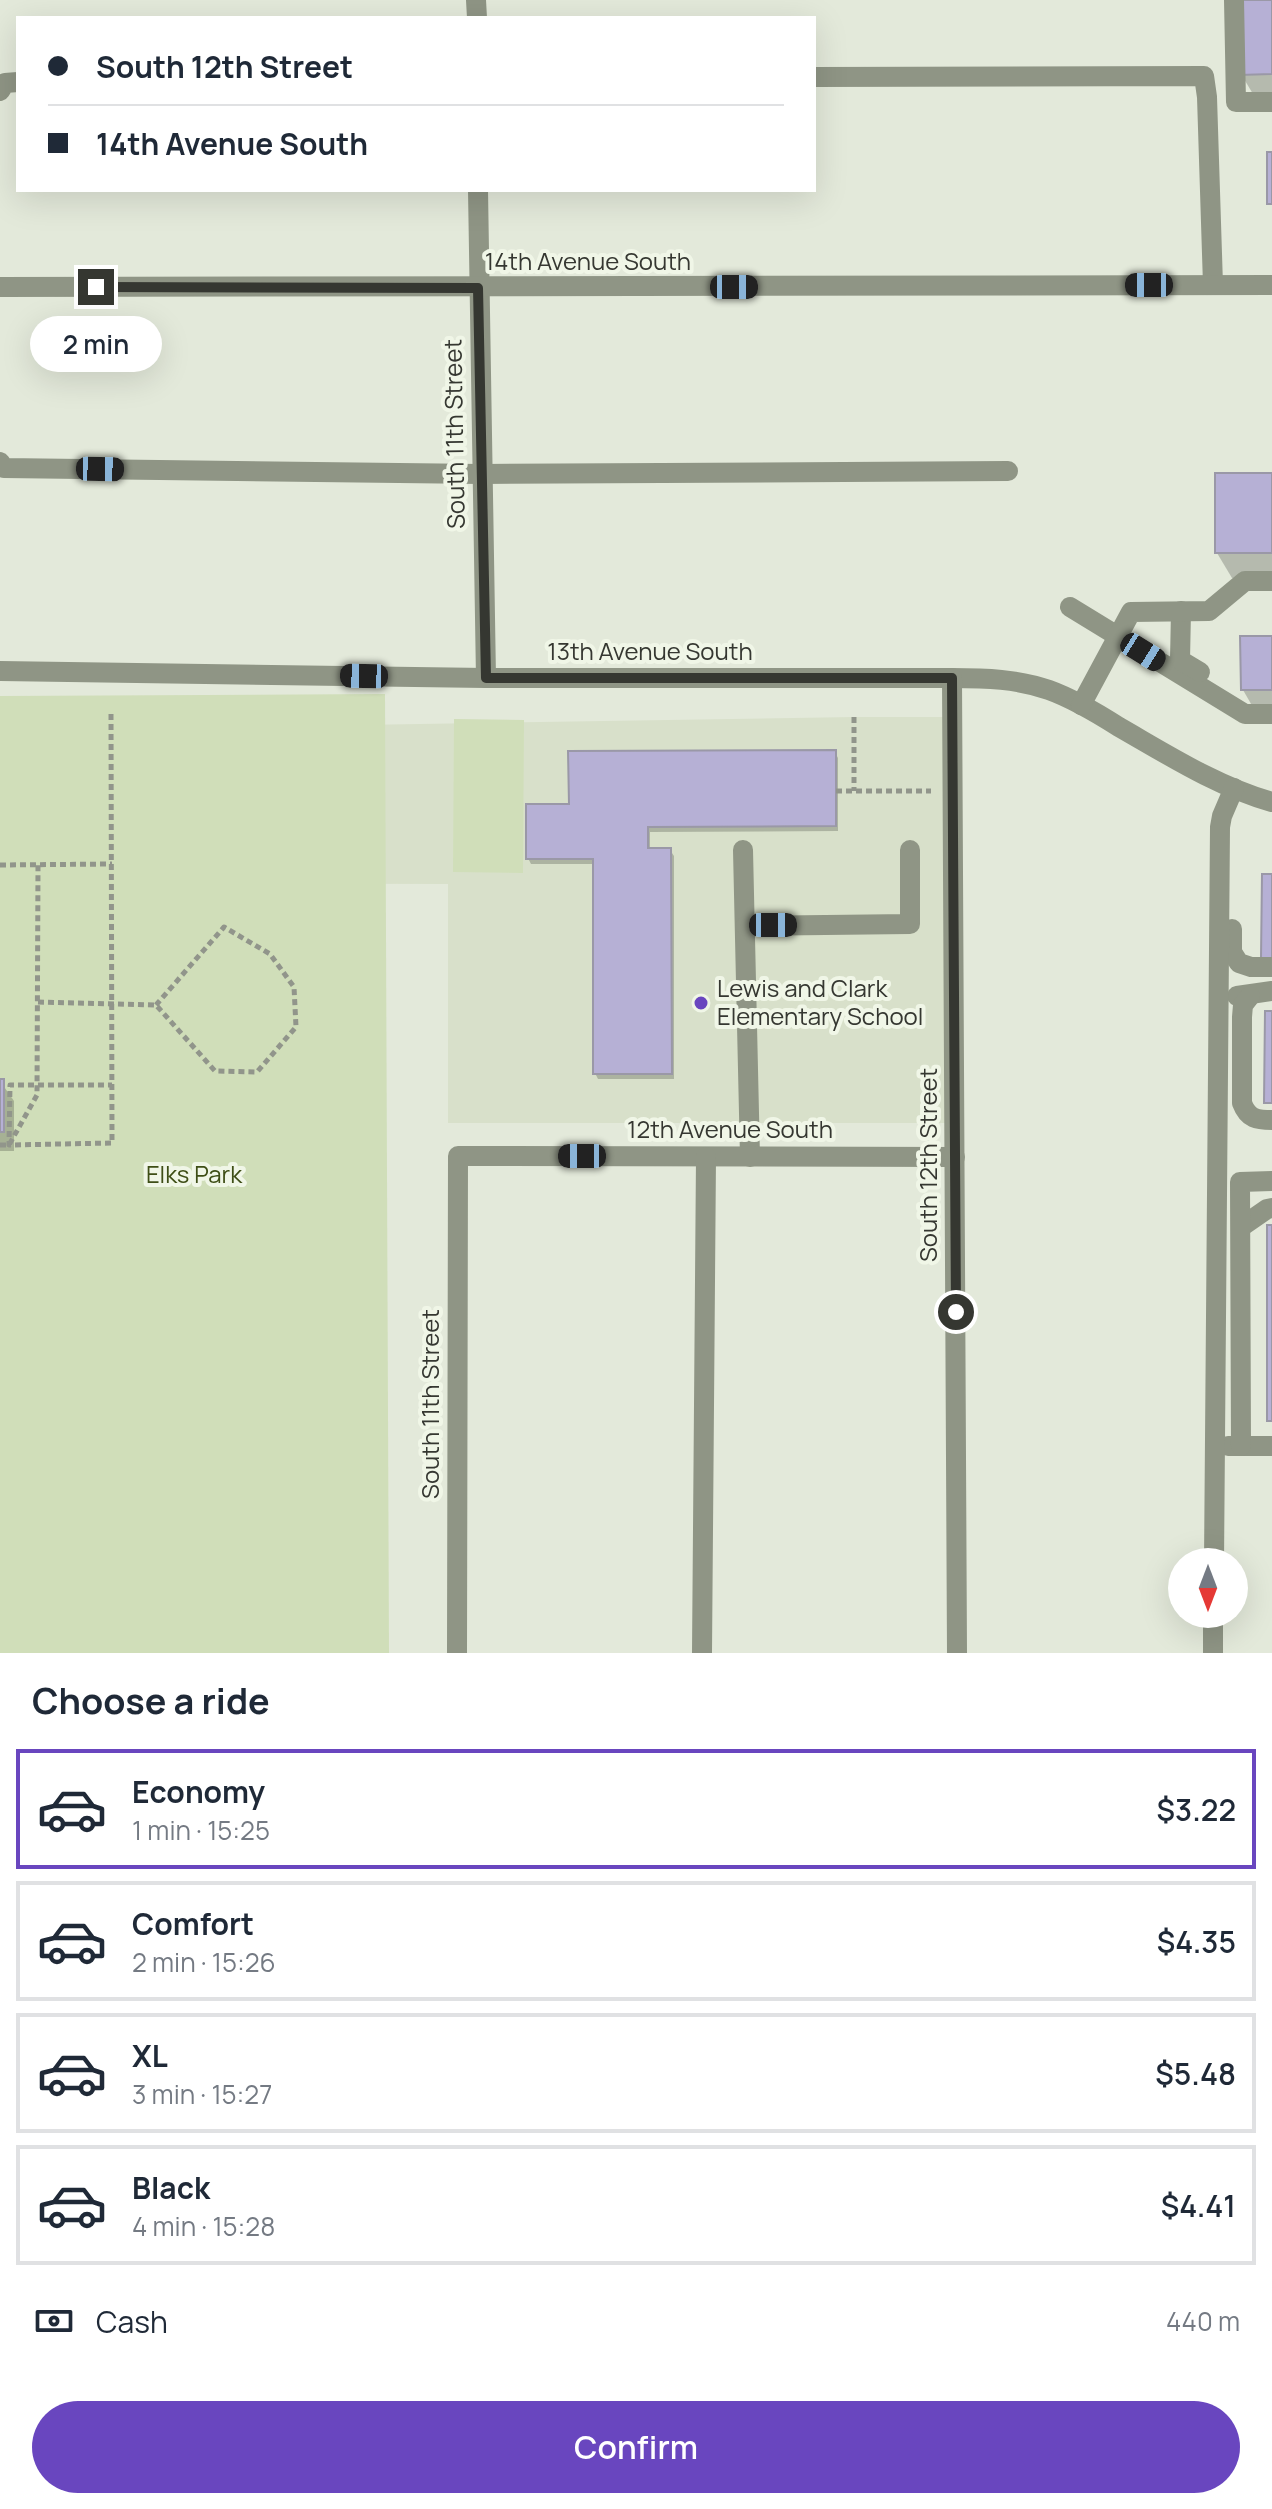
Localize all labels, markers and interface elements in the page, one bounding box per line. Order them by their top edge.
text: South 12th Street [96,46,353,87]
text: 14th Avenue South [96,123,368,164]
street label: 14th Avenue South [485,244,691,277]
route end [78,269,114,305]
car [1125,273,1173,297]
car [710,275,758,299]
callout: 2 min [30,315,162,371]
text: 2 min [63,326,129,362]
street label: South 11th Street [435,339,472,529]
car [76,457,124,481]
car [1116,629,1170,675]
street label: 13th Avenue South [547,634,753,667]
car [340,664,388,688]
car [749,913,797,937]
place label: Lewis and Clark Elementary School [717,971,923,1032]
marker: Lewis and Clark Elementary School [692,994,710,1012]
street label: South 12th Street [911,1068,944,1262]
street label: 12th Avenue South [627,1112,833,1145]
car [558,1144,606,1168]
park label: Elks Park [146,1157,243,1190]
route start [938,1294,974,1330]
street label: South 11th Street [413,1309,446,1499]
north arrow [1168,1548,1248,1628]
map controls [1168,1548,1248,1628]
text: Choose a ride [32,1676,270,1725]
text: Economy [132,1771,265,1812]
icon: car [36,1773,108,1845]
text: $3.22 [1157,1789,1236,1830]
text: 1 min · 15:25 [132,1812,270,1848]
text: Comfort [132,1903,254,1944]
icon: car [36,1905,108,1977]
text: $4.35 [1157,1921,1236,1962]
text: 2 min · 15:26 [132,1944,276,1980]
text: XL [132,2035,168,2076]
icon: car [36,2037,108,2109]
text: $5.48 [1155,2053,1236,2094]
text: 3 min · 15:27 [132,2076,272,2112]
text: Black [132,2167,210,2208]
icon: car [36,2169,108,2241]
text: $4.41 [1161,2185,1236,2226]
text: 4 min · 15:28 [132,2208,275,2244]
icon: cash [32,2299,76,2343]
text: Cash [96,2301,168,2342]
text: 440 m [1166,2303,1240,2339]
button: Confirm [32,2401,1240,2493]

